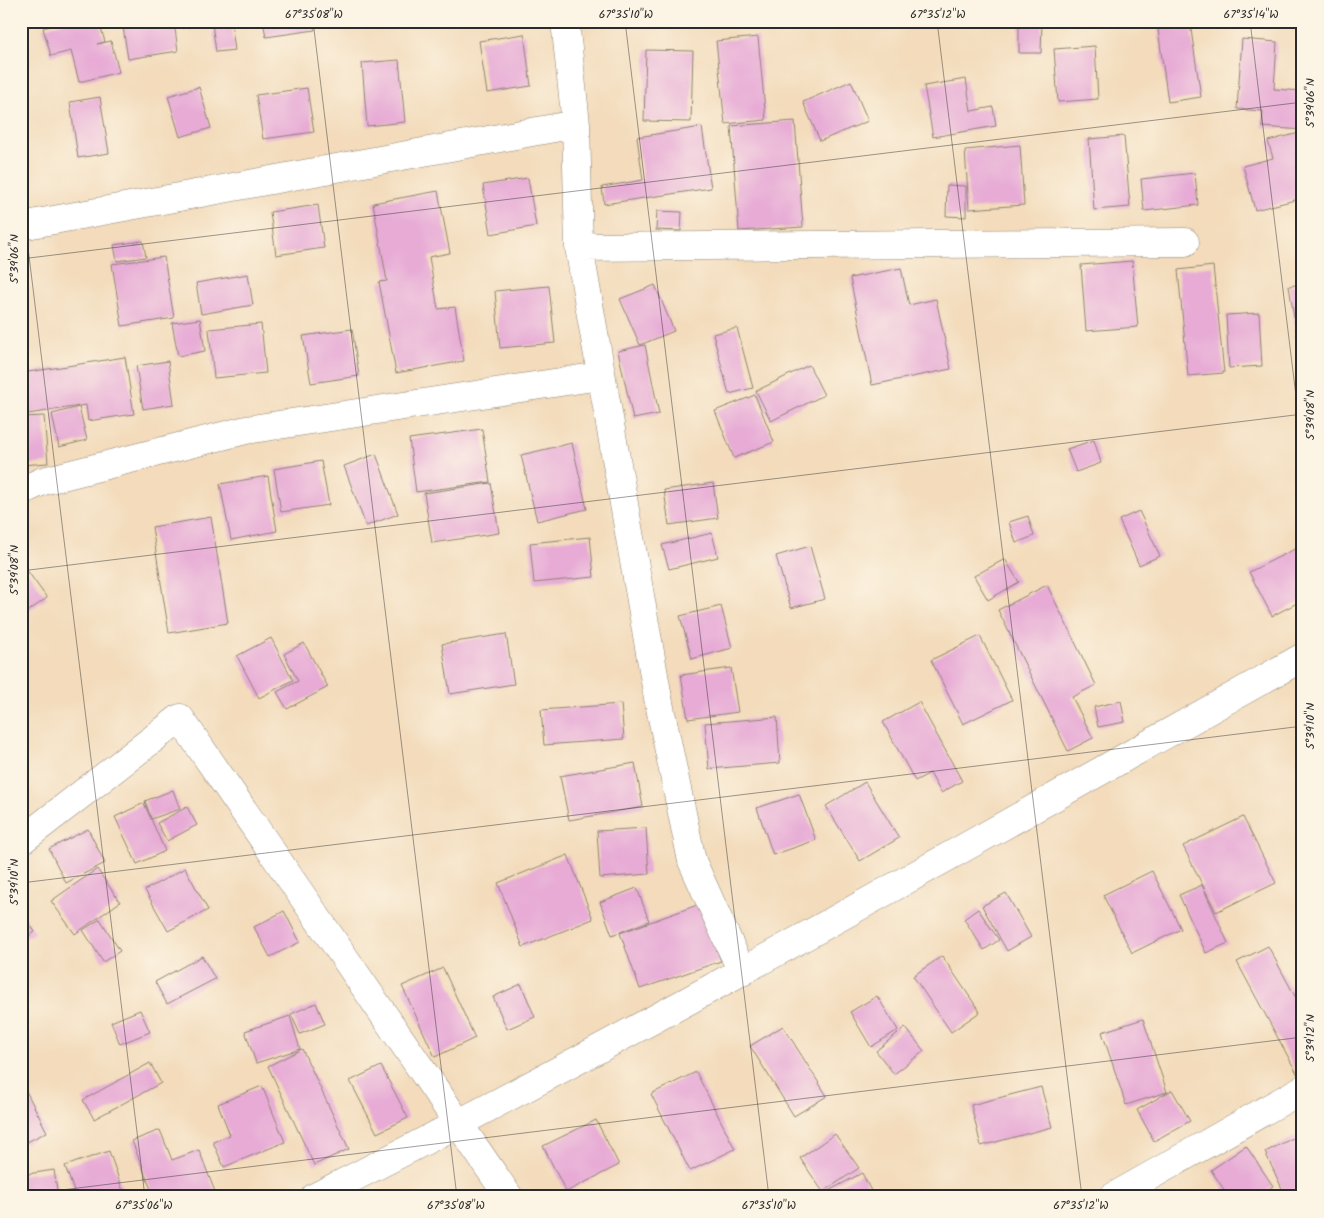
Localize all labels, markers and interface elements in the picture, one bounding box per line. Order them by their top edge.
text: 67°35'08"W [285,5,343,24]
text: 67°35'10"W [599,5,653,24]
text: 67°35'12"W [910,5,966,24]
text: 67°35'14"W [1223,5,1279,24]
text: 5°39'06"N [1301,78,1320,128]
text: 5°39'06"N [5,234,24,284]
text: 5°39'08"N [1301,390,1320,440]
text: 5°39'08"N [5,545,24,595]
text: 5°39'10"N [1301,703,1320,749]
text: 5°39'10"N [5,859,24,905]
text: 5°39'12"N [1301,1014,1320,1062]
text: 67°35'06"W [115,1196,173,1215]
text: 67°35'08"W [427,1196,485,1215]
text: 67°35'10"W [742,1196,796,1215]
text: 67°35'12"W [1053,1196,1109,1215]

